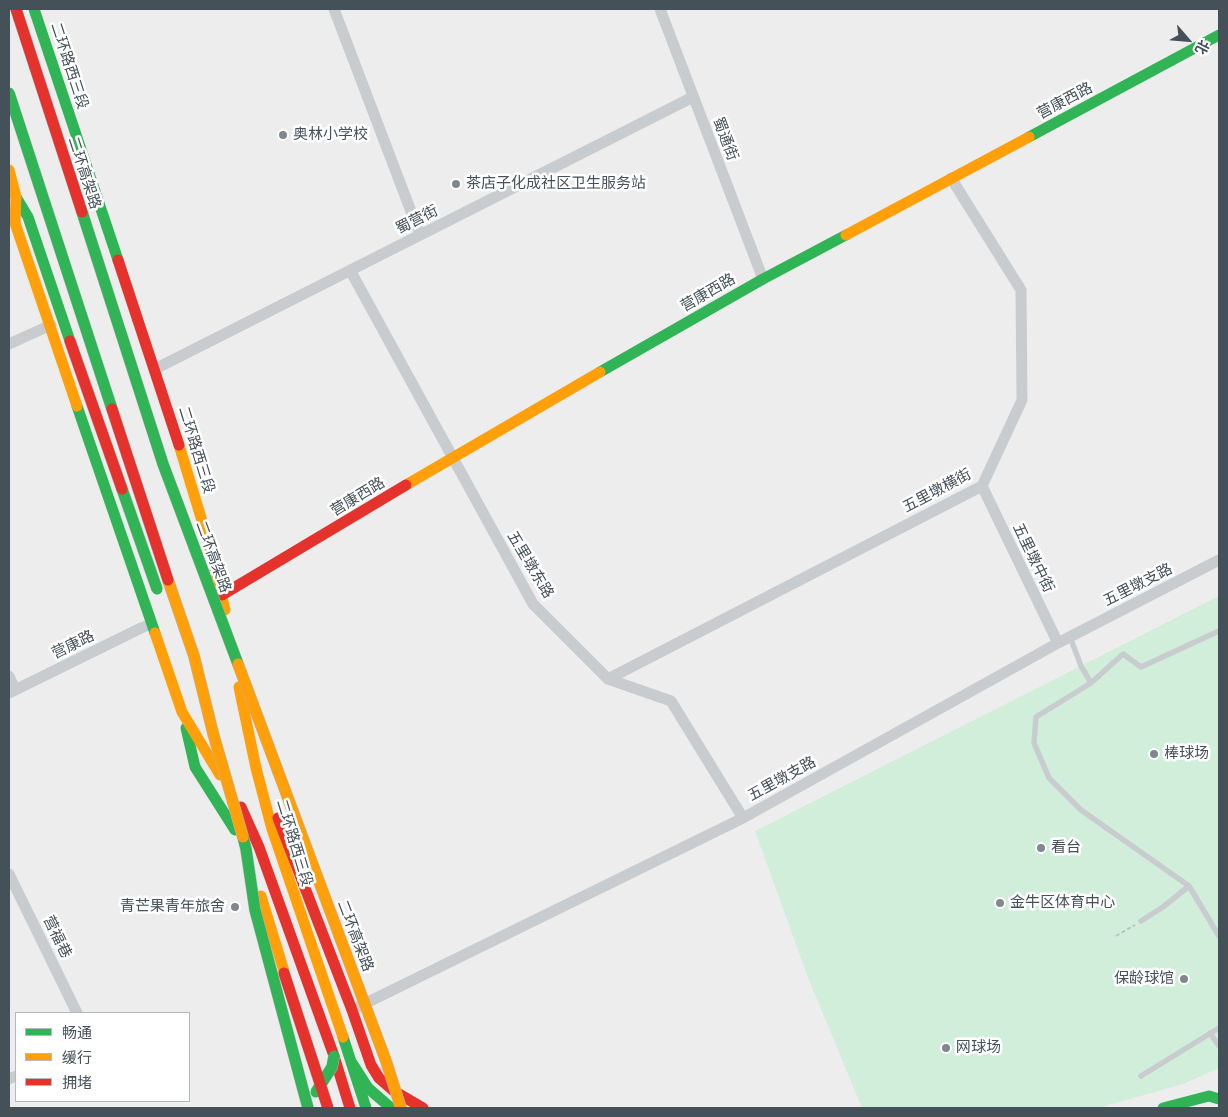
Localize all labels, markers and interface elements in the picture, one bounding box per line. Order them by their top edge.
north arrow [1163,15,1213,65]
street label: 二环路西三段 [47,20,91,112]
text: 北 [1191,37,1213,57]
street label: 营康西路 [1034,79,1096,123]
street label: 蜀通街 [709,115,741,163]
place label: 奥林小学校 [293,126,368,144]
marker: 奥林小学校 [277,129,289,141]
street label: 二环高架路 [64,135,104,211]
place label: 茶店子化成社区卫生服务站 [466,175,646,193]
marker: 茶店子化成社区卫生服务站 [450,178,462,190]
street label: 蜀营街 [393,202,441,238]
street label: 营康西路 [678,270,738,316]
street label: 二环路西三段 [174,404,218,496]
street label: 五里墩横街 [900,465,974,517]
street label: 营康西路 [328,474,388,520]
street label: 二环高架路 [192,519,234,595]
street label: 五里墩中街 [1008,520,1058,596]
street label: 五里墩东路 [503,528,557,602]
street label: 五里墩支路 [1101,560,1175,610]
street label: 营康路 [49,627,97,663]
place label: 棒球场 [1164,745,1209,763]
marker: 棒球场 [1148,748,1160,760]
street label: 五里墩支路 [745,753,819,805]
street label: 二环路西三段 [272,797,316,889]
place label: 看台 [1051,839,1081,857]
marker: 看台 [1035,842,1047,854]
place label: 金牛区体育中心 [1010,894,1115,912]
marker: 金牛区体育中心 [994,897,1006,909]
place label: 青芒果青年旅舍 [120,898,225,916]
street label: 二环高架路 [333,898,377,974]
marker: 青芒果青年旅舍 [229,901,241,913]
street label: 营福巷 [39,913,75,961]
place label: 保龄球馆 [1114,970,1174,988]
marker: 保龄球馆 [1178,973,1190,985]
legend [15,1012,190,1102]
text: 畅通 [62,1024,92,1042]
place label: 网球场 [956,1039,1001,1057]
marker: 网球场 [940,1042,952,1054]
text: 缓行 [62,1049,92,1067]
text: 拥堵 [62,1074,92,1092]

